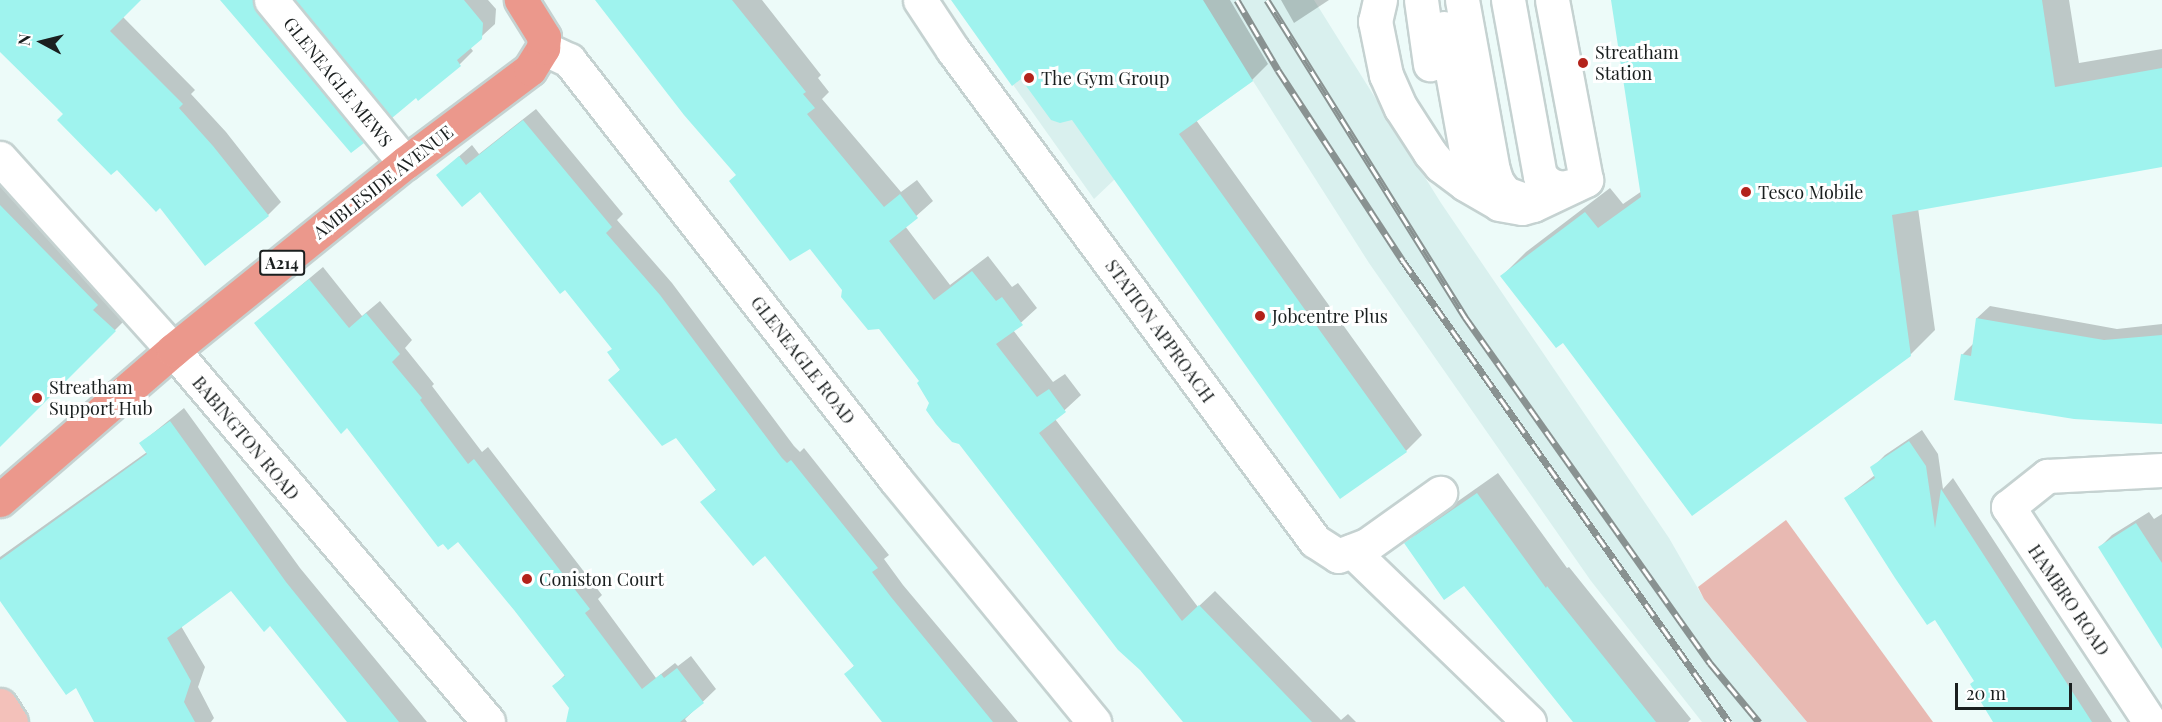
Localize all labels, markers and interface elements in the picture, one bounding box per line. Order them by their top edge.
north arrow [12,12,72,72]
street label: GLENEAGLE MEWS [279,13,397,151]
text: N [13,33,35,47]
place label: Streatham Station [1595,42,1679,84]
marker: Streatham Station [1576,56,1590,70]
place label: The Gym Group [1041,67,1169,89]
marker: The Gym Group [1022,71,1036,85]
street label: AMBLESIDE AVENUE [309,121,457,243]
place label: Tesco Mobile [1758,181,1863,203]
marker: Tesco Mobile [1739,185,1753,199]
road number: A214 [258,250,306,276]
street label: STATION APPROACH [1101,255,1219,407]
street label: GLENEAGLE ROAD [746,292,860,428]
place label: Jobcentre Plus [1272,305,1388,327]
marker: Jobcentre Plus [1253,309,1267,323]
street label: BABINGTON ROAD [188,372,304,504]
place label: Streatham Support Hub [49,377,153,420]
marker: Streatham Support Hub [30,391,44,405]
street label: HAMBRO ROAD [2024,540,2114,660]
place label: Coniston Court [539,568,664,590]
marker: Coniston Court [520,572,534,586]
scale bar [1958,671,2075,709]
text: 20 m [1966,681,2006,705]

